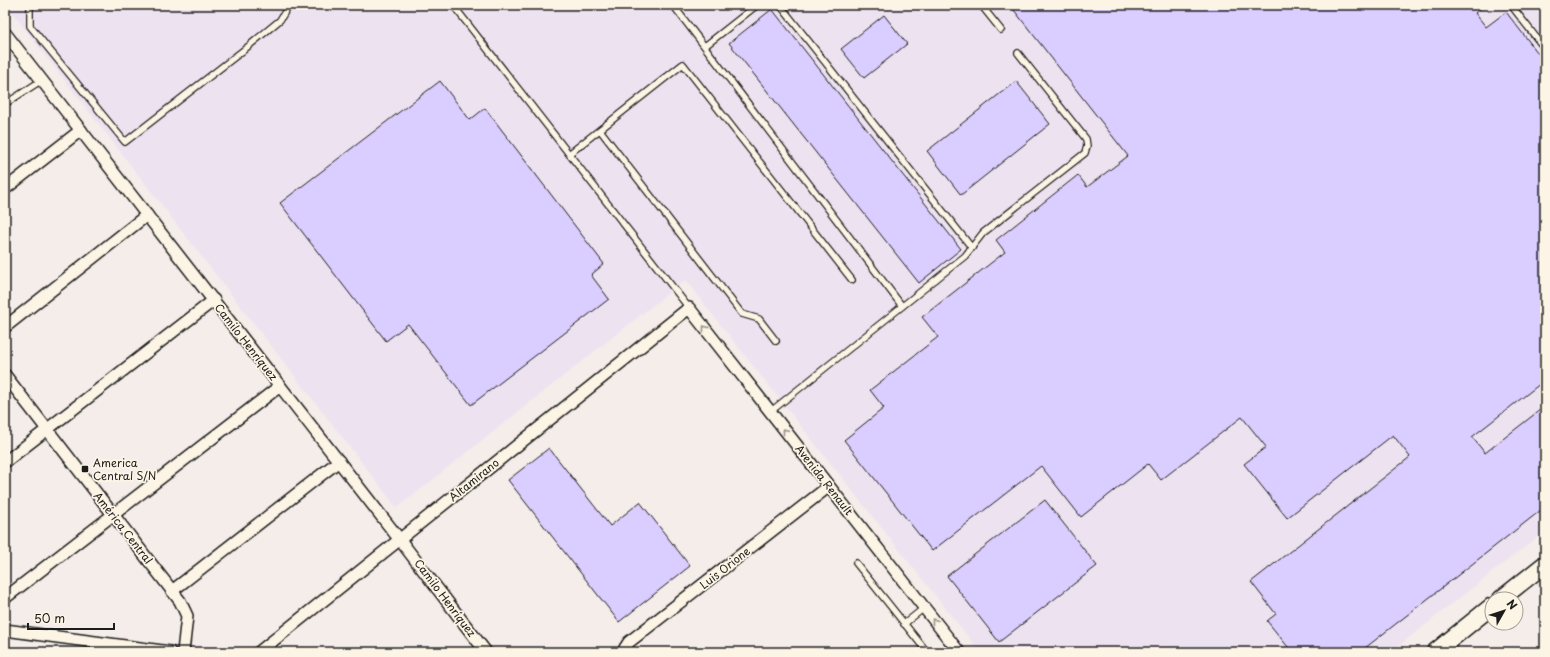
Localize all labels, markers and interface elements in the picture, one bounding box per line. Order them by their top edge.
street label: Camilo Henríquez [211,300,282,384]
one-way arrow [703,326,710,333]
one-way arrow [783,428,790,435]
street label: Avenida Renault [791,441,858,519]
place label: America Central S/N [93,454,156,484]
street label: Altamirano [445,454,502,505]
marker: America Central S/N [80,464,90,474]
street label: América Central [90,488,157,567]
street label: Luis Orione [696,542,754,593]
street label: Camilo Henríquez [410,555,480,640]
north arrow [1484,591,1524,631]
text: N [1503,596,1522,613]
scale bar [28,605,114,631]
text: 50 m [34,609,65,627]
one-way arrow [932,619,939,626]

